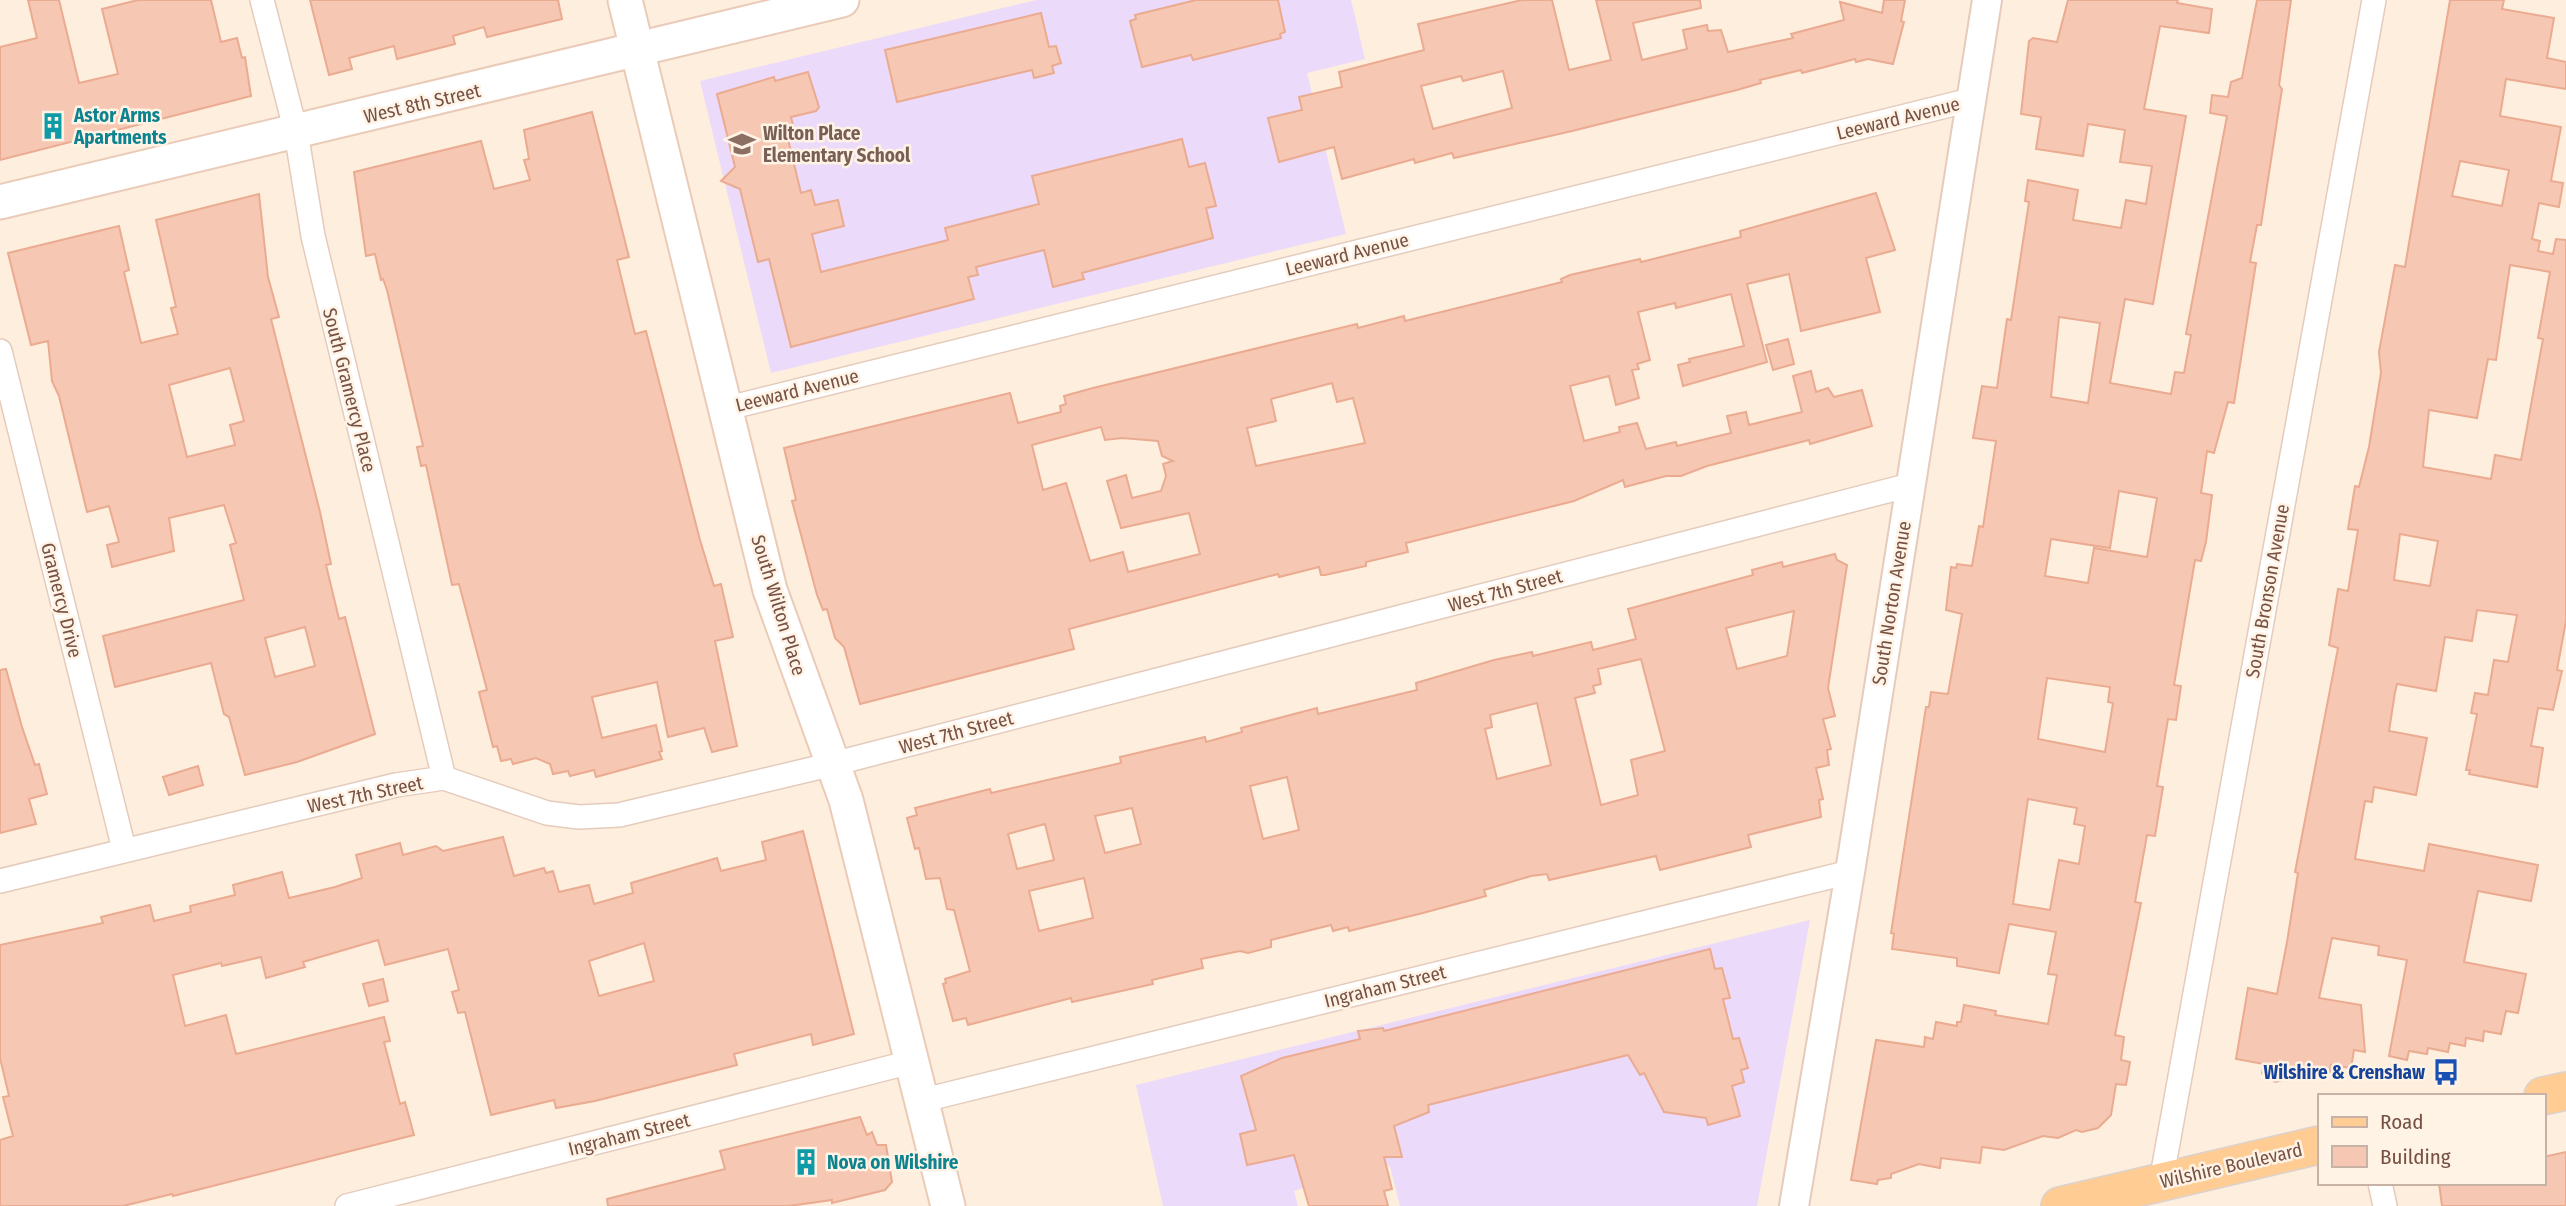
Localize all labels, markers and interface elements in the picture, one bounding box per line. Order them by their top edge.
street label: West 8th Street [361,79,483,128]
street label: Leeward Avenue [1834,92,1962,145]
place label: Astor Arms Apartments [73,104,167,149]
building icon: Astor Arms Apartments [38,111,68,141]
place label: Wilton Place Elementary School [763,122,911,167]
school or university icon: Wilton Place Elementary School [727,129,757,159]
street label: Leeward Avenue [1283,228,1411,281]
street label: South Gramercy Place [318,306,381,475]
street label: Leeward Avenue [733,364,861,417]
street label: South Bronson Avenue [2241,502,2294,680]
street label: South Norton Avenue [1867,519,1916,687]
street label: South Wilton Place [746,532,811,678]
street label: Gramercy Drive [36,540,87,660]
street label: West 7th Street [1445,564,1566,617]
street label: West 7th Street [896,706,1017,759]
street label: West 7th Street [305,771,426,818]
street label: Ingraham Street [1322,960,1449,1013]
bus stop icon: Wilshire & Crenshaw [2431,1057,2461,1087]
place label: Wilshire & Crenshaw [2263,1061,2425,1084]
legend [2318,1094,2545,1185]
street label: Ingraham Street [566,1108,693,1161]
text: Road [2380,1109,2424,1135]
street label: Wilshire Boulevard [2158,1138,2304,1193]
text: Building [2380,1144,2451,1170]
building icon: Nova on Wilshire [791,1147,821,1177]
place label: Nova on Wilshire [827,1151,959,1174]

